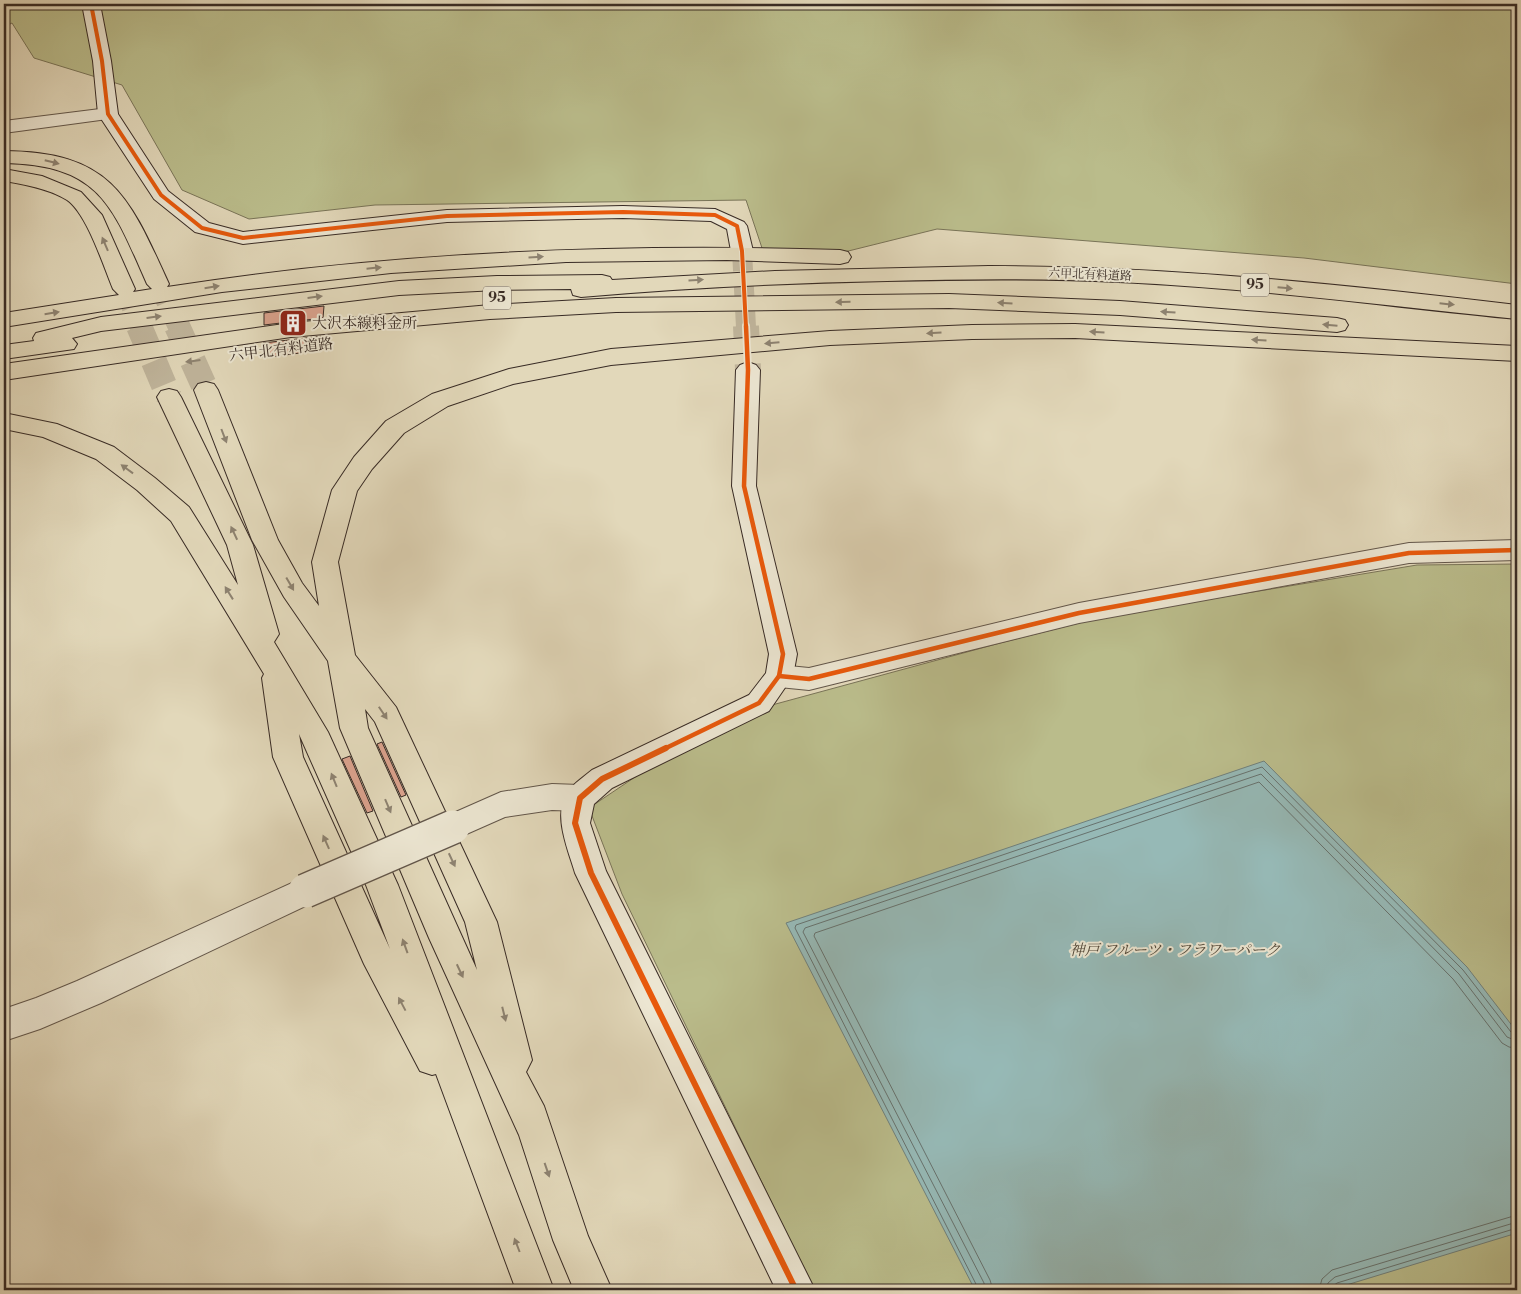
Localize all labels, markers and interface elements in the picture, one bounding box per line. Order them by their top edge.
one-way arrow [44,158,59,166]
one-way arrow [100,237,108,251]
one-way arrow [528,253,544,261]
one-way arrow [366,264,382,272]
street label: 六甲北有料道路 [1048,266,1132,284]
road number: 95 [1241,274,1269,296]
one-way arrow [688,276,704,284]
one-way arrow [205,282,221,290]
one-way arrow [1277,284,1293,292]
road number: 95 [483,286,511,310]
one-way arrow [308,293,324,301]
one-way arrow [835,298,851,306]
one-way arrow [997,299,1013,307]
one-way arrow [1439,300,1455,308]
building icon: 大沢本線料金所 [278,308,308,338]
one-way arrow [1159,308,1175,316]
one-way arrow [44,309,60,317]
one-way arrow [146,313,162,321]
place label: 大沢本線料金所 [312,314,417,333]
one-way arrow [1321,321,1337,329]
one-way arrow [1088,327,1104,335]
one-way arrow [926,330,942,338]
street label: 六甲北有料道路 [228,334,334,366]
one-way arrow [1251,335,1267,343]
one-way arrow [764,339,780,347]
one-way arrow [185,357,201,365]
one-way arrow [220,429,228,444]
one-way arrow [120,464,134,474]
one-way arrow [230,526,238,540]
one-way arrow [286,577,294,592]
one-way arrow [224,586,233,599]
one-way arrow [379,706,388,720]
one-way arrow [330,773,337,788]
one-way arrow [385,799,393,813]
one-way arrow [321,835,329,849]
one-way arrow [448,853,456,867]
one-way arrow [401,938,409,953]
park label: 神戸 フルーツ・フラワーパーク [1069,941,1281,960]
one-way arrow [457,964,465,978]
one-way arrow [398,998,407,1011]
one-way arrow [500,1006,508,1021]
one-way arrow [544,1163,552,1178]
one-way arrow [513,1237,521,1252]

